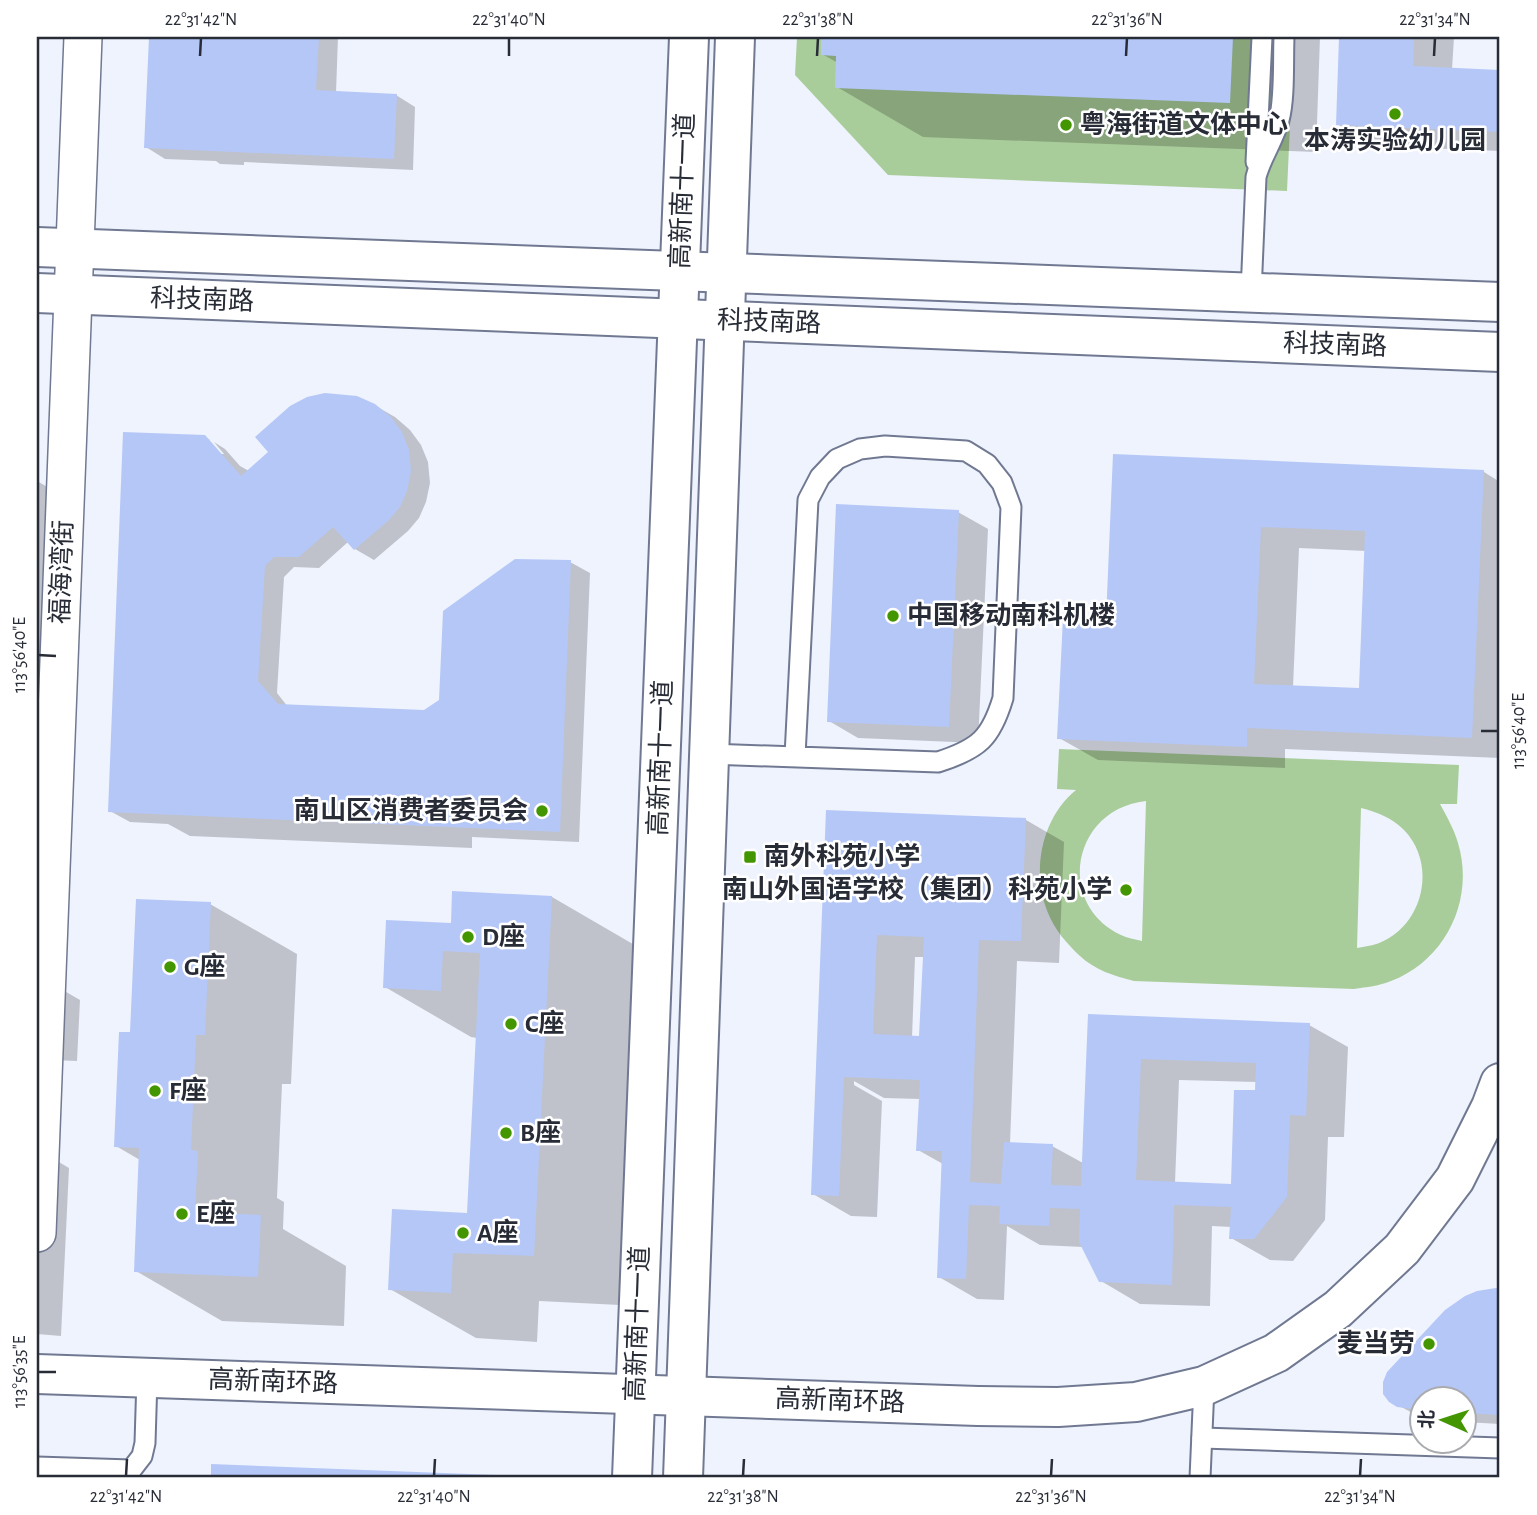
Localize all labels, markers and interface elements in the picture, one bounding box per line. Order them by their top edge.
text: 22°31'42"N [165,11,237,29]
text: 22°31'40"N [472,11,546,29]
text: 22°31'38"N [782,11,854,29]
text: 22°31'36"N [1091,11,1163,29]
text: 22°31'34"N [1399,11,1471,29]
marker: 本涛实验幼儿园 [1387,106,1403,122]
place label: 粤海街道文体中心 [1080,110,1288,138]
street label: 高新南十一道 [665,113,699,269]
marker: 粤海街道文体中心 [1058,117,1074,133]
place label: 本涛实验幼儿园 [1304,126,1486,154]
street label: 科技南路 [150,284,254,315]
street label: 科技南路 [717,306,821,337]
street label: 科技南路 [1283,329,1387,360]
street label: 福海湾街 [45,520,77,624]
place label: 中国移动南科机楼 [907,601,1115,629]
marker: 中国移动南科机楼 [885,608,901,624]
text: 113°56'40"E [11,617,29,693]
street label: 高新南十一道 [643,680,677,836]
text: 113°56'40"E [1510,693,1528,769]
place label: 南山区消费者委员会 [294,796,528,824]
marker: 南山区消费者委员会 [534,803,550,819]
place label: 南外科苑小学 [764,842,920,870]
marker: 南外科苑小学 [742,849,758,865]
place label: 南山外国语学校（集团）科苑小学 [722,875,1112,903]
marker: 南山外国语学校（集团）科苑小学 [1118,882,1134,898]
place label: D座 [482,922,525,950]
marker: D座 [460,929,476,945]
place label: G座 [184,952,226,980]
marker: G座 [162,959,178,975]
place label: C座 [525,1009,564,1037]
marker: C座 [503,1016,519,1032]
place label: F座 [169,1076,207,1104]
marker: F座 [147,1083,163,1099]
place label: B座 [520,1118,561,1146]
marker: B座 [498,1125,514,1141]
place label: E座 [196,1199,235,1227]
marker: E座 [174,1206,190,1222]
place label: A座 [477,1218,519,1246]
marker: A座 [455,1225,471,1241]
street label: 高新南十一道 [620,1246,654,1402]
place label: 麦当劳 [1337,1329,1415,1357]
text: 113°56'35"E [11,1335,29,1408]
marker: 麦当劳 [1421,1336,1437,1352]
street label: 高新南环路 [208,1366,338,1397]
street label: 高新南环路 [775,1385,905,1416]
north arrow [1408,1386,1478,1456]
text: 北 [1417,1409,1438,1429]
text: 22°31'42"N [90,1488,162,1506]
text: 22°31'40"N [397,1488,471,1506]
text: 22°31'38"N [707,1488,779,1506]
text: 22°31'36"N [1015,1488,1087,1506]
text: 22°31'34"N [1324,1488,1396,1506]

